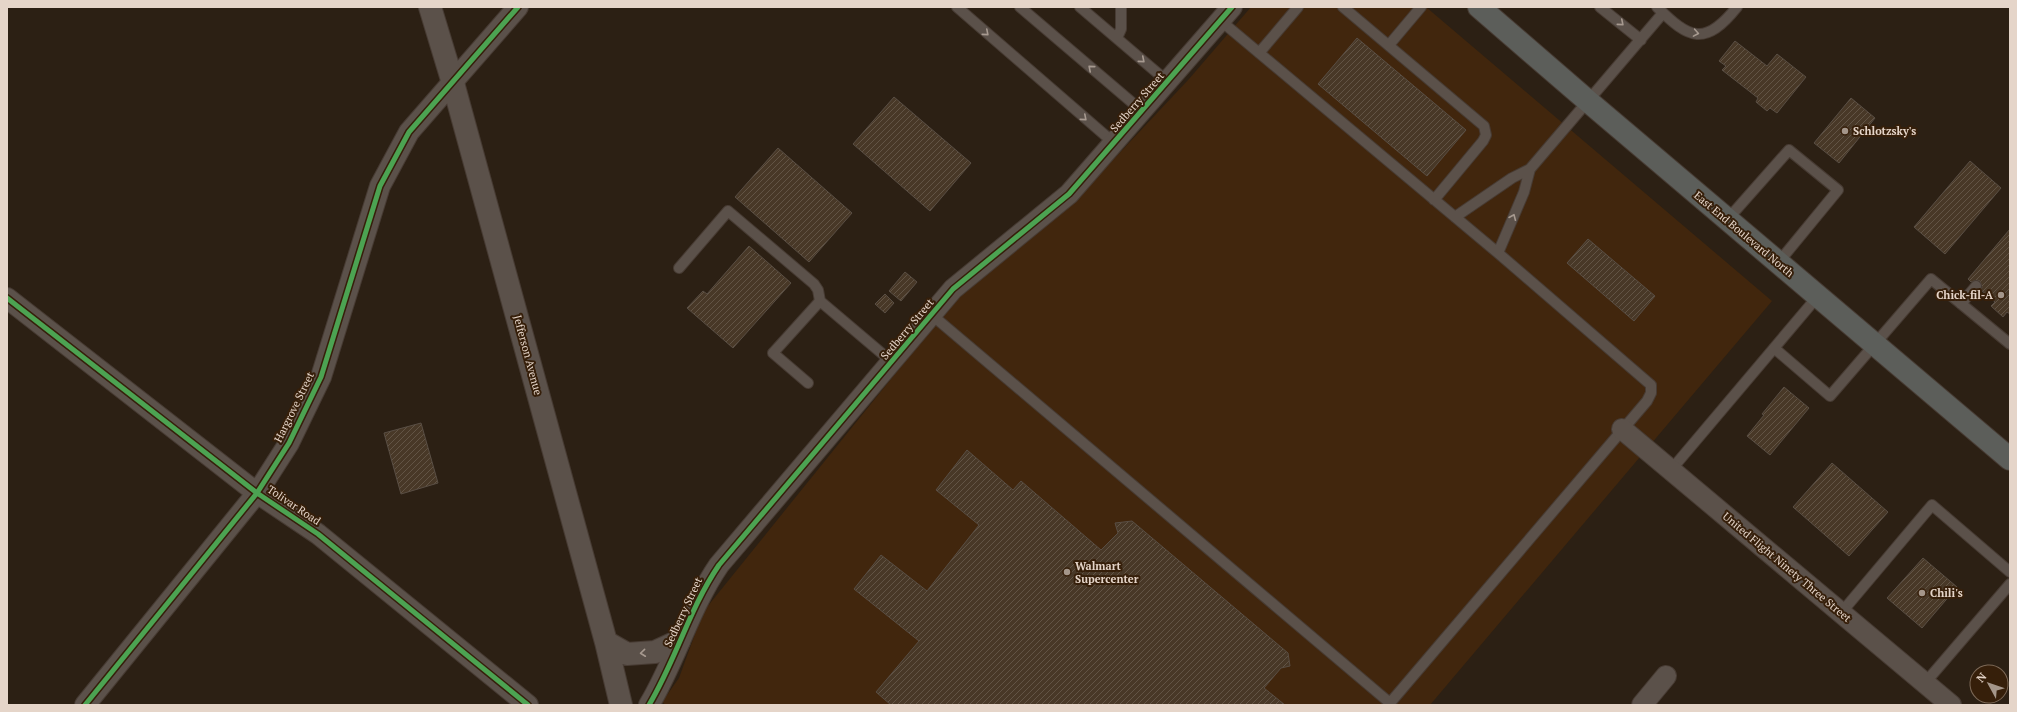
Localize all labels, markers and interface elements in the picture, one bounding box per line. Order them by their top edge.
one-way arrow [1616,18,1624,26]
one-way arrow [982,28,989,35]
one-way arrow [1692,28,1699,37]
one-way arrow [1137,55,1144,62]
one-way arrow [1088,65,1096,72]
street label: Sedberry Street [1107,69,1167,135]
one-way arrow [1080,113,1087,120]
place label: Schlotzsky's [1853,124,1916,138]
marker: Schlotzsky's [1840,126,1850,136]
street label: East End Boulevard North [1691,188,1797,280]
one-way arrow [1508,213,1516,221]
place label: Chick-fil-A [1936,288,1994,302]
marker: Chick-fil-A [1996,290,2006,300]
street label: Sedberry Street [877,296,937,362]
street label: Jefferson Avenue [511,313,546,397]
street label: Hargrove Street [271,369,317,445]
street label: Tolivar Road [265,482,323,528]
street label: United Flight Ninety Three Street [1720,509,1854,625]
place label: Walmart Supercenter [1075,559,1139,586]
marker: Walmart Supercenter [1062,567,1072,577]
street label: Sedberry Street [661,575,705,649]
place label: Chili's [1930,586,1963,600]
marker: Chili's [1917,588,1927,598]
one-way arrow [640,648,646,657]
north arrow [1969,664,2009,704]
text: N [1973,669,1990,685]

